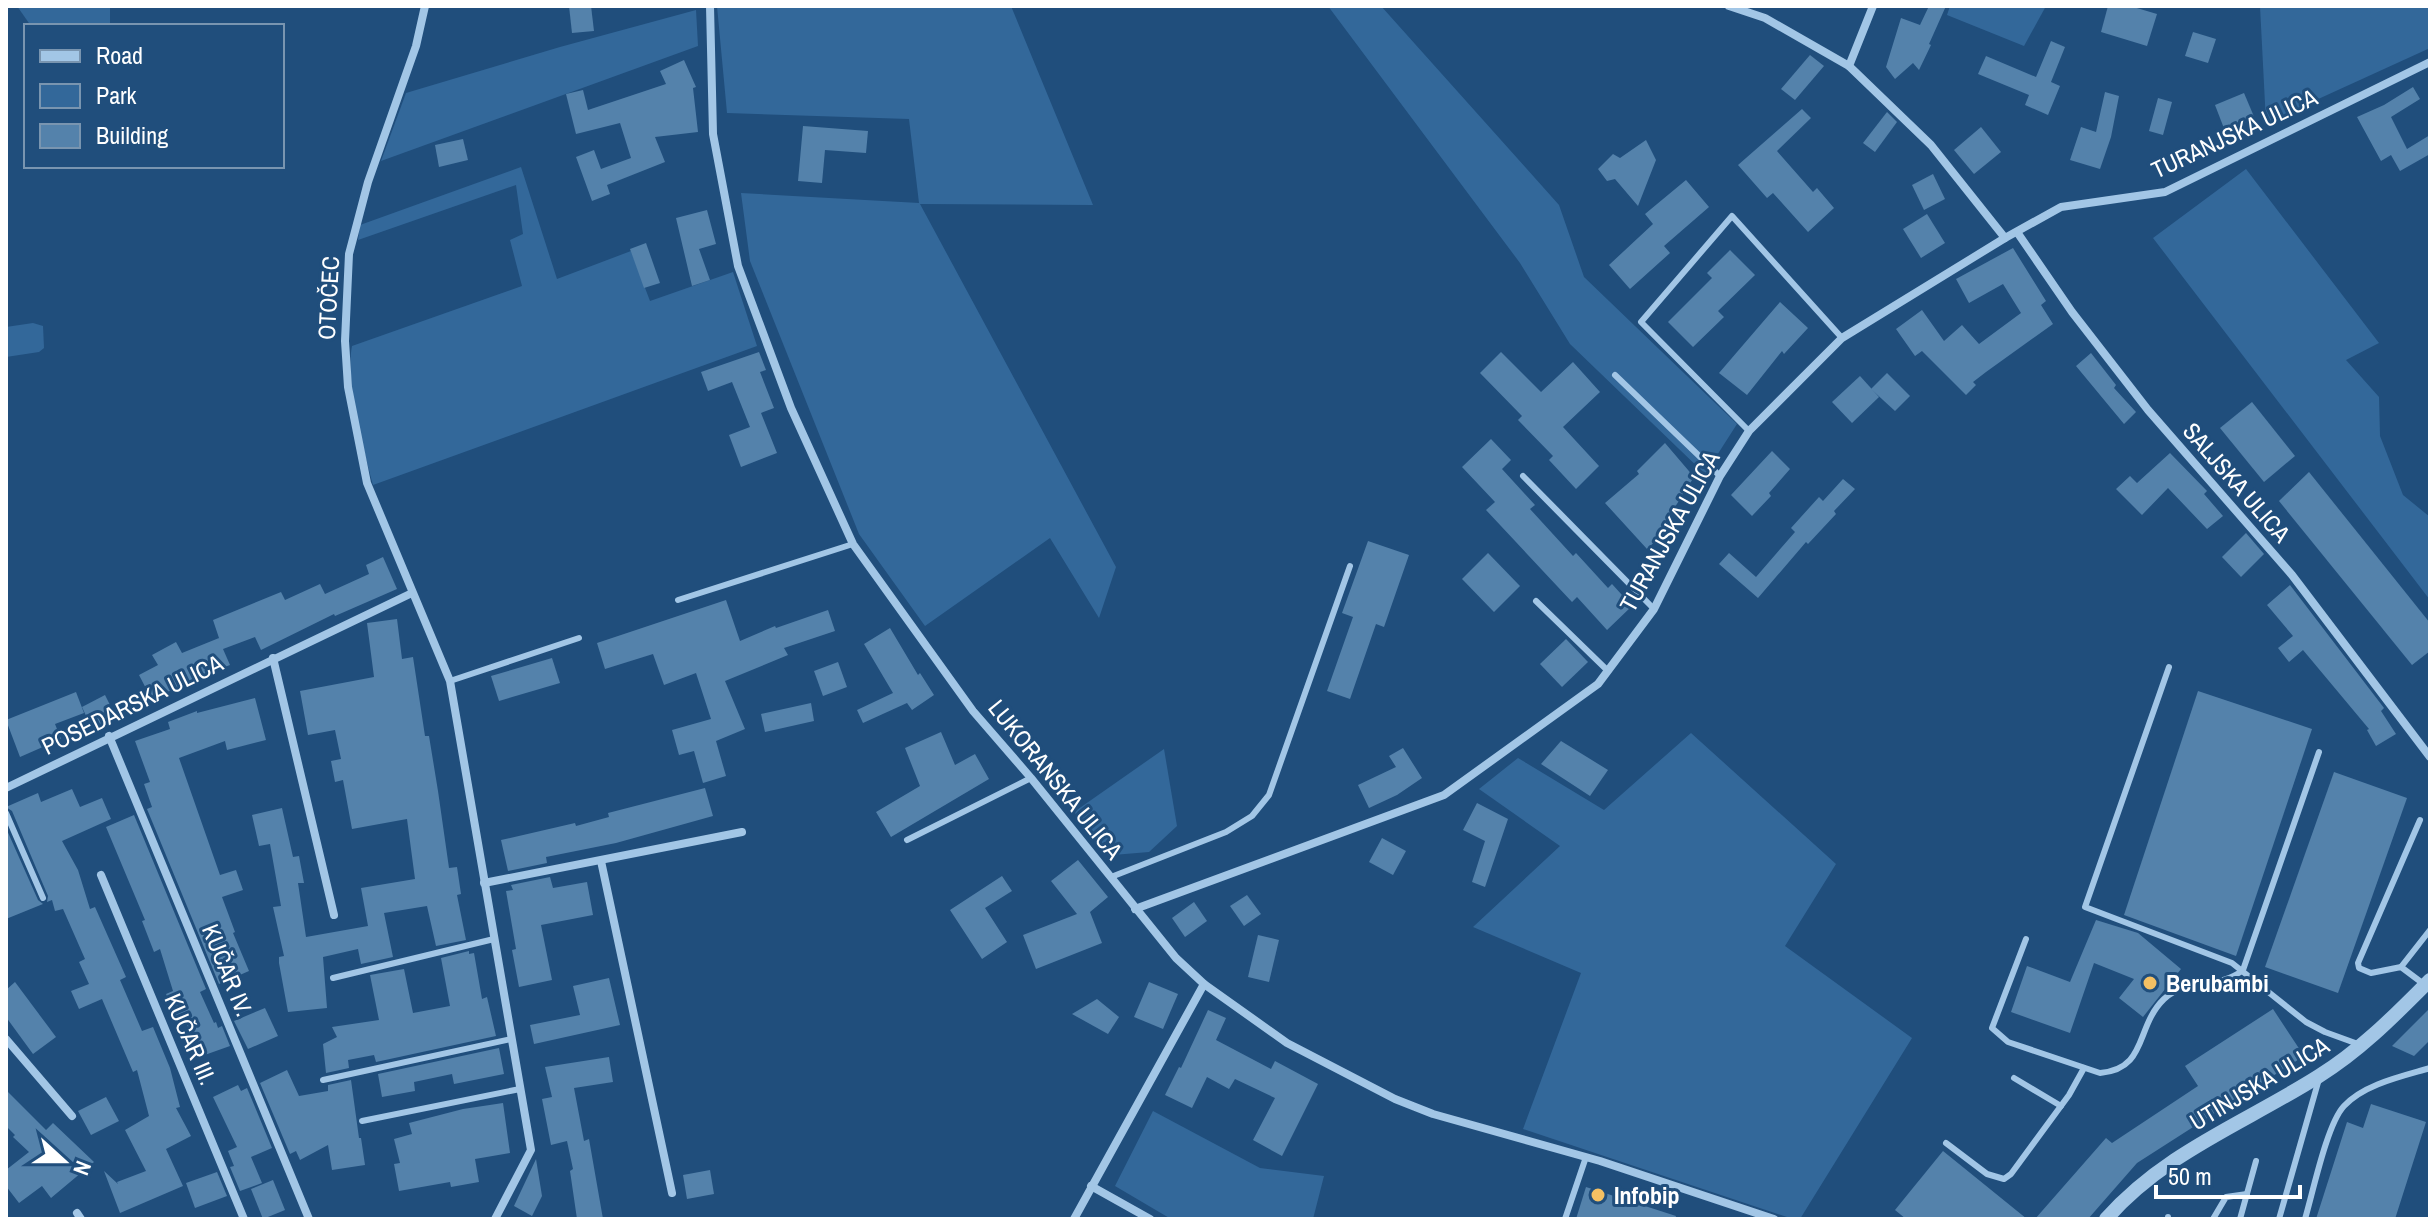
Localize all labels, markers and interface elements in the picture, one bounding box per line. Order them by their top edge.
legend [24,24,284,168]
text: Road [96,39,143,71]
text: Park [96,79,137,111]
street label: TURANJSKA ULICA [2146,80,2323,185]
text: Building [96,119,168,151]
street label: OTOČEC [310,255,346,341]
street label: SALJSKA ULICA [2176,415,2298,549]
street label: TURANJSKA ULICA [1612,444,1727,617]
street label: POSEDARSKA ULICA [36,646,229,762]
street label: LUKORANSKA ULICA [982,692,1131,866]
street label: KUČAR IV. [195,919,261,1021]
place label: Berubambi [2166,967,2269,999]
marker: Berubambi [2141,974,2159,992]
street label: KUČAR III. [157,988,225,1090]
street label: UTINJSKA ULICA [2183,1028,2335,1137]
north arrow [24,1121,104,1201]
scale bar [2156,1149,2300,1199]
text: N [66,1157,99,1180]
text: 50 m [2168,1160,2212,1192]
place label: Infobip [1614,1179,1680,1211]
marker: Infobip [1589,1186,1607,1204]

